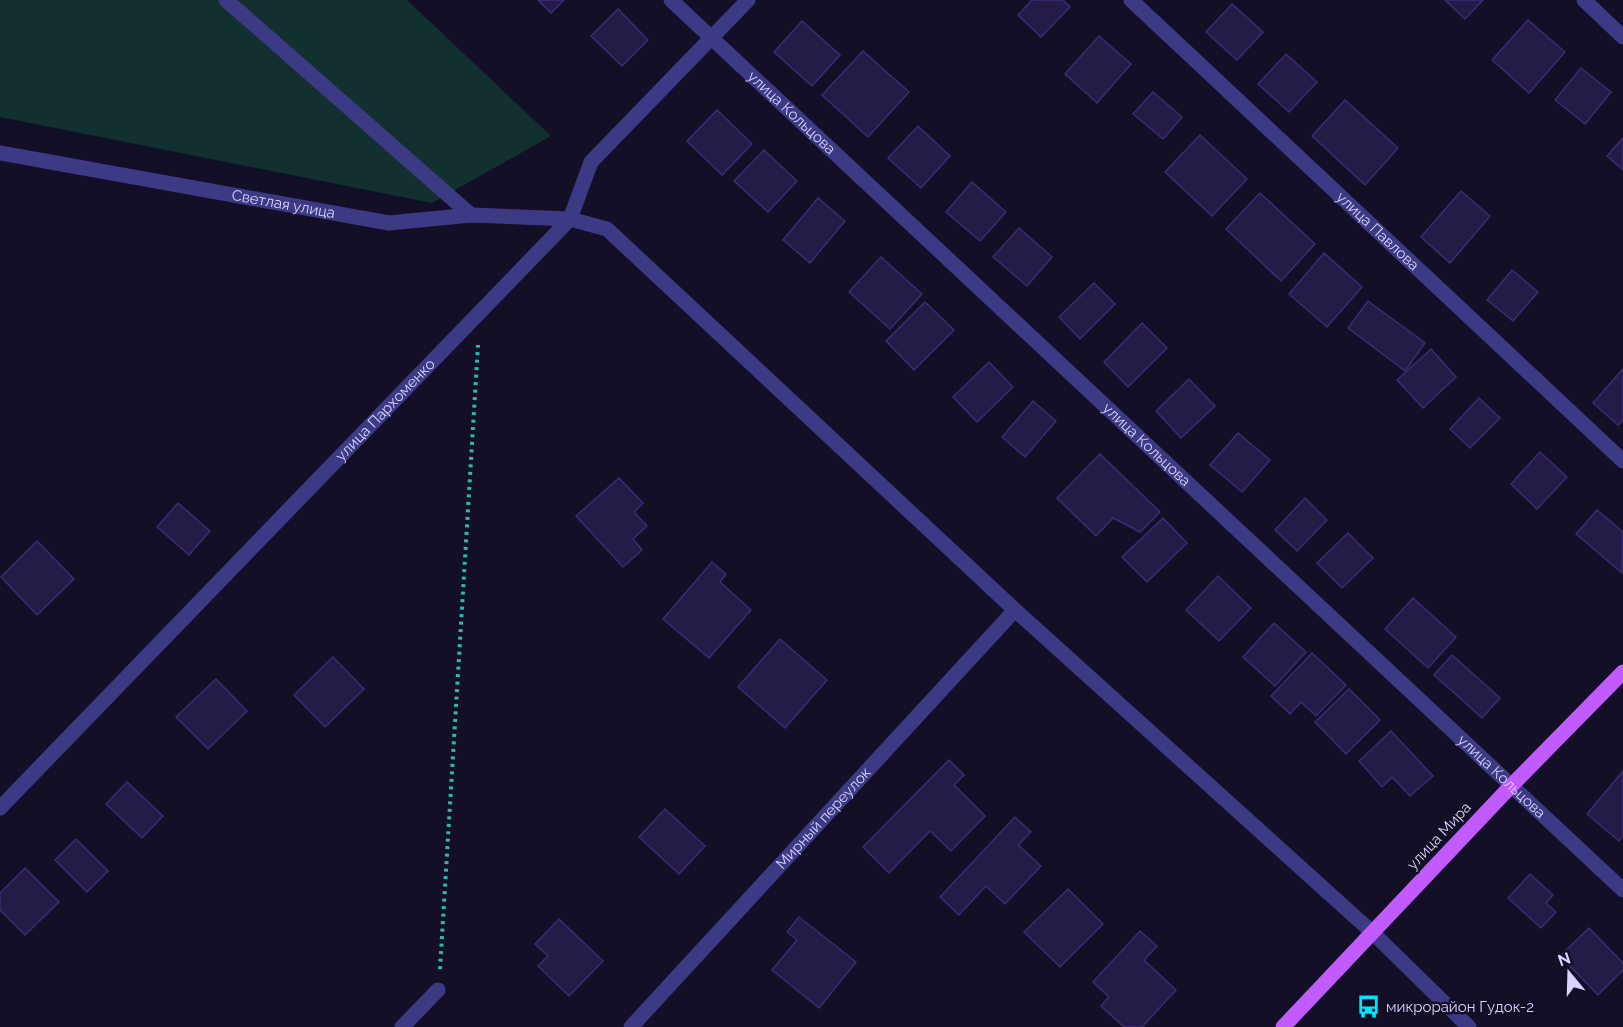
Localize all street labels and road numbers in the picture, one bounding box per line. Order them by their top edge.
street label: улица Кольцова [744,67,839,158]
street label: Светлая улица [230,186,337,222]
street label: улица Павлова [1332,188,1423,274]
street label: улица Пархоменко [332,355,439,465]
street label: улица Кольцова [1099,399,1194,490]
street label: улица Кольцова [1454,731,1549,822]
street label: Мирный переулок [772,763,875,873]
street label: улица Мира [1403,798,1475,874]

